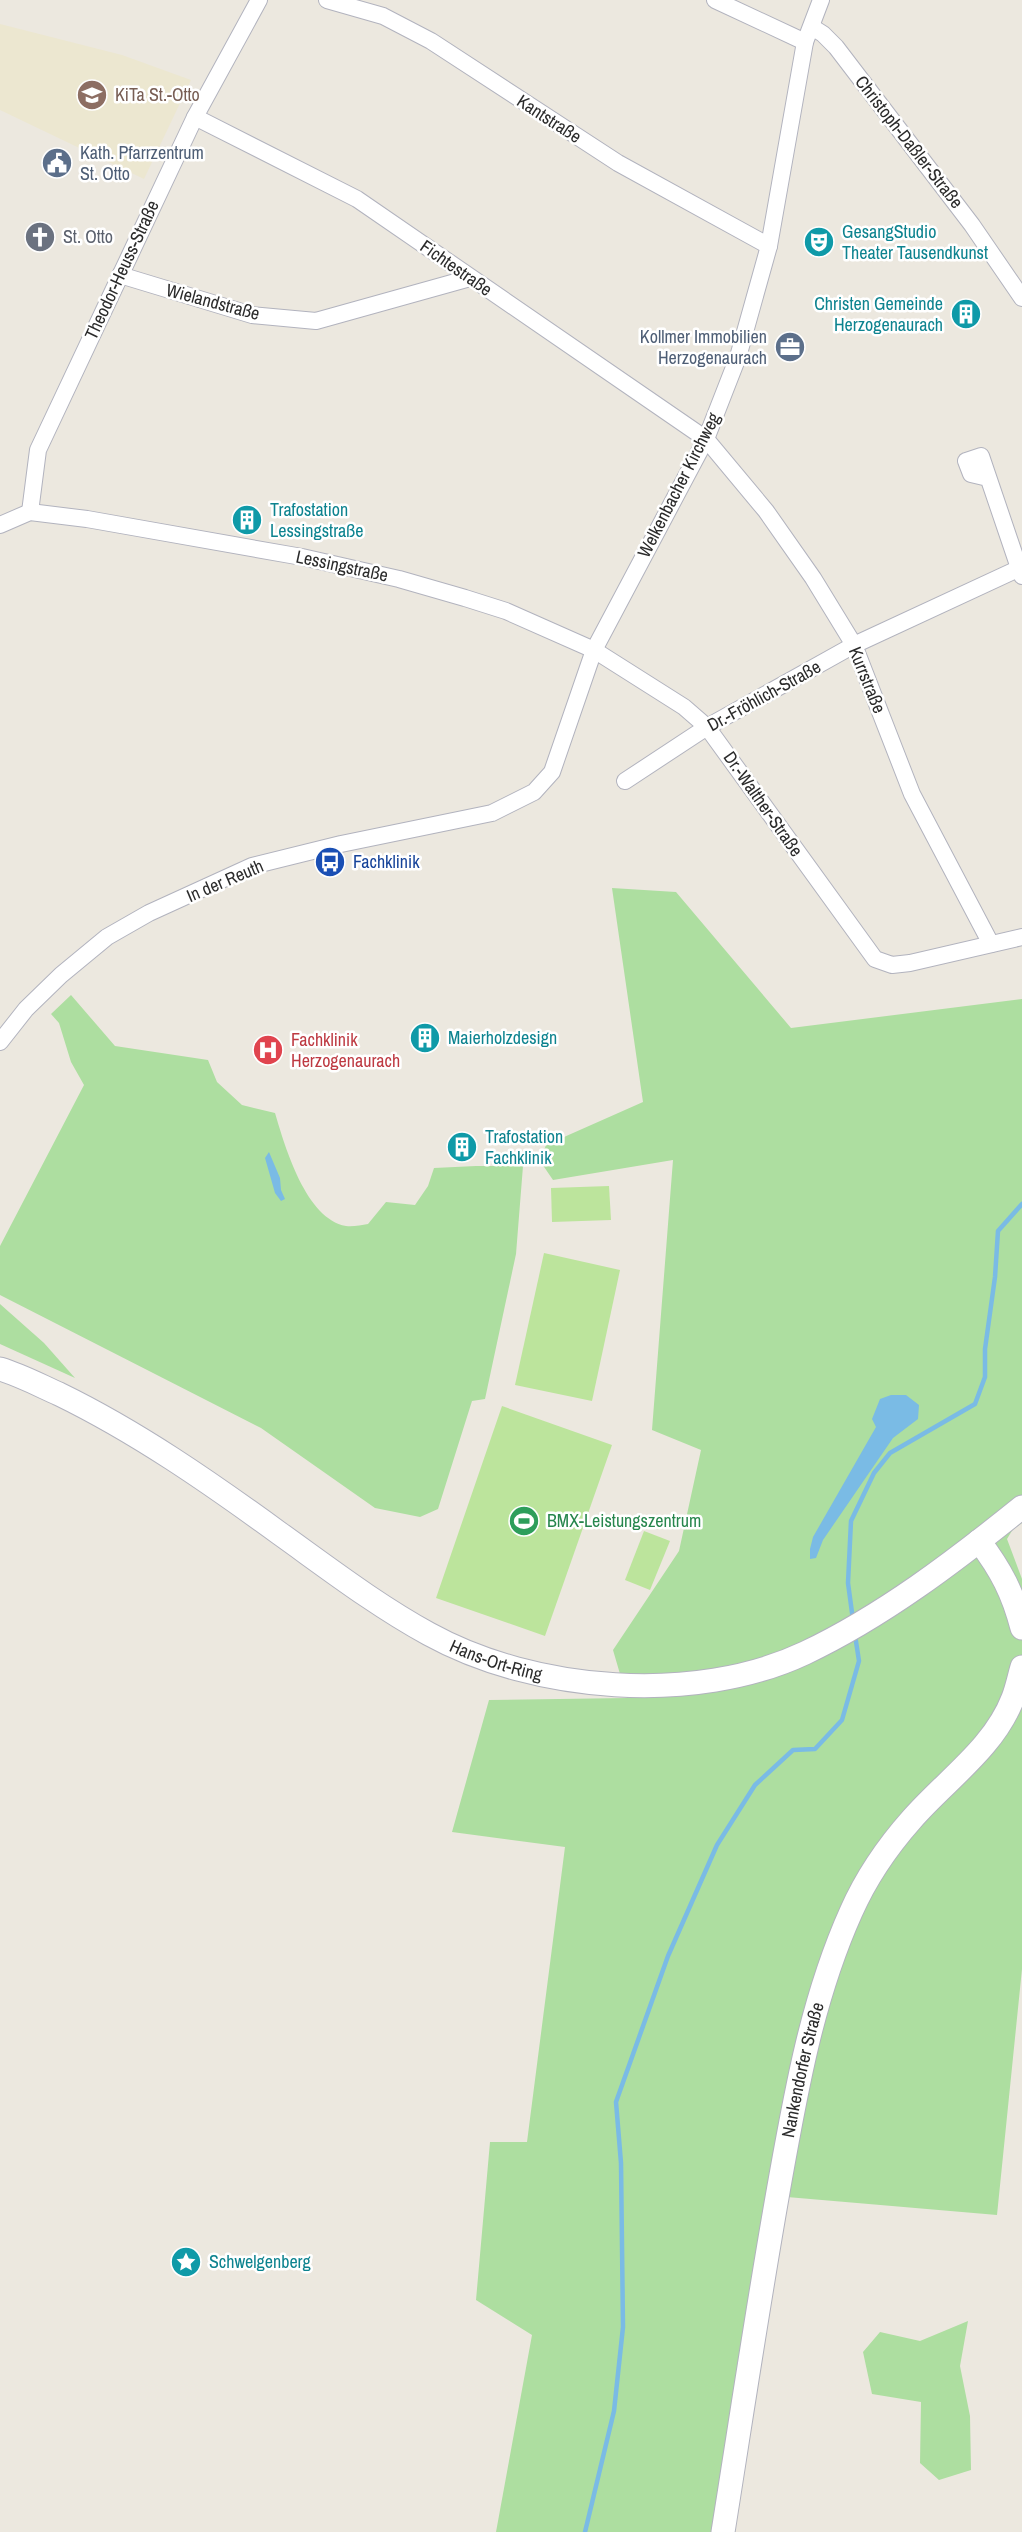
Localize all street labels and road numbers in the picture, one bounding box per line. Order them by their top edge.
street label: Christoph-Daßler-Straße [850,70,969,213]
street label: Kantstraße [512,88,586,149]
street label: Theodor-Heuss-Straße [78,196,165,343]
street label: Fichtestraße [415,234,497,302]
street label: Wielandstraße [164,277,263,326]
street label: Welkenbacher Kirchweg [631,407,726,562]
street label: Lessingstraße [294,544,390,587]
street label: Kurrstraße [843,643,892,717]
street label: Dr.-Fröhlich-Straße [702,654,825,737]
street label: Dr.-Walther-Straße [718,746,809,861]
street label: In der Reuth [183,853,267,908]
street label: Hans-Ort-Ring [446,1633,545,1687]
street label: Nankendorfer Straße [775,1999,830,2140]

